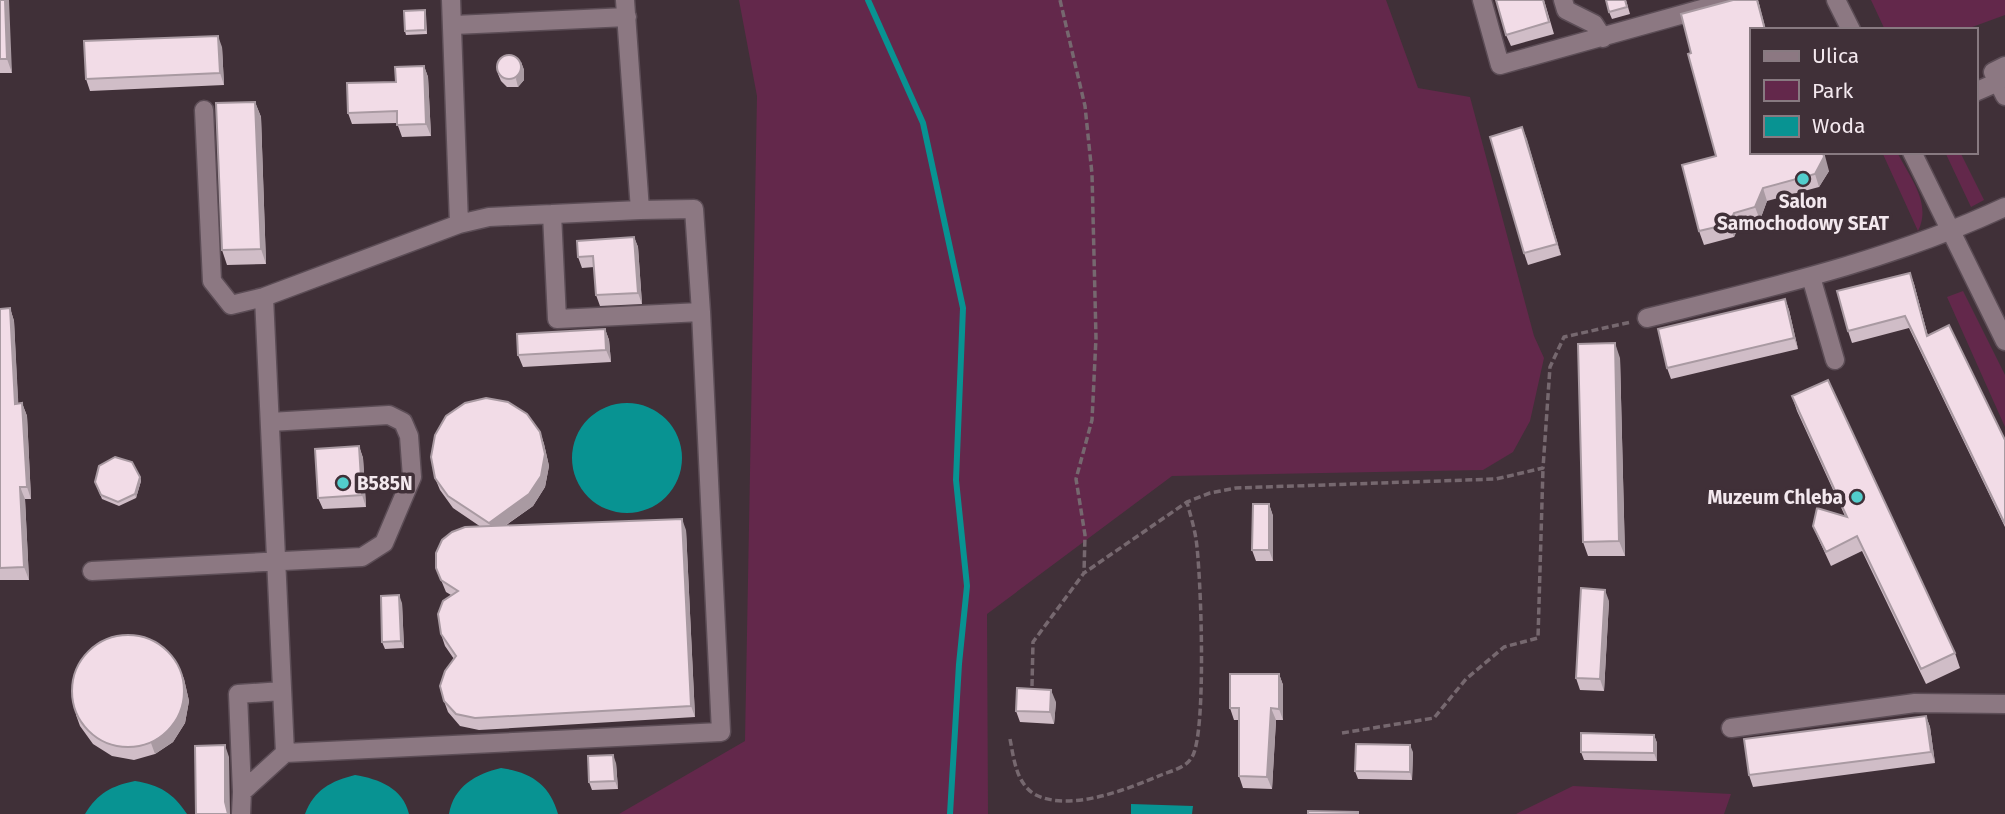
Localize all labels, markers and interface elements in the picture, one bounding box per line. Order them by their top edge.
legend [1750,28,1977,154]
text: Ulica [1812,43,1859,69]
text: Park [1812,78,1854,104]
text: Woda [1812,113,1865,139]
marker: Salon Samochodowy SEAT [1795,171,1811,187]
place label: Salon Samochodowy SEAT [1717,190,1890,235]
place label: B585N [357,472,413,495]
marker: B585N [335,475,351,491]
place label: Muzeum Chleba [1707,486,1843,509]
marker: Muzeum Chleba [1849,489,1865,505]

